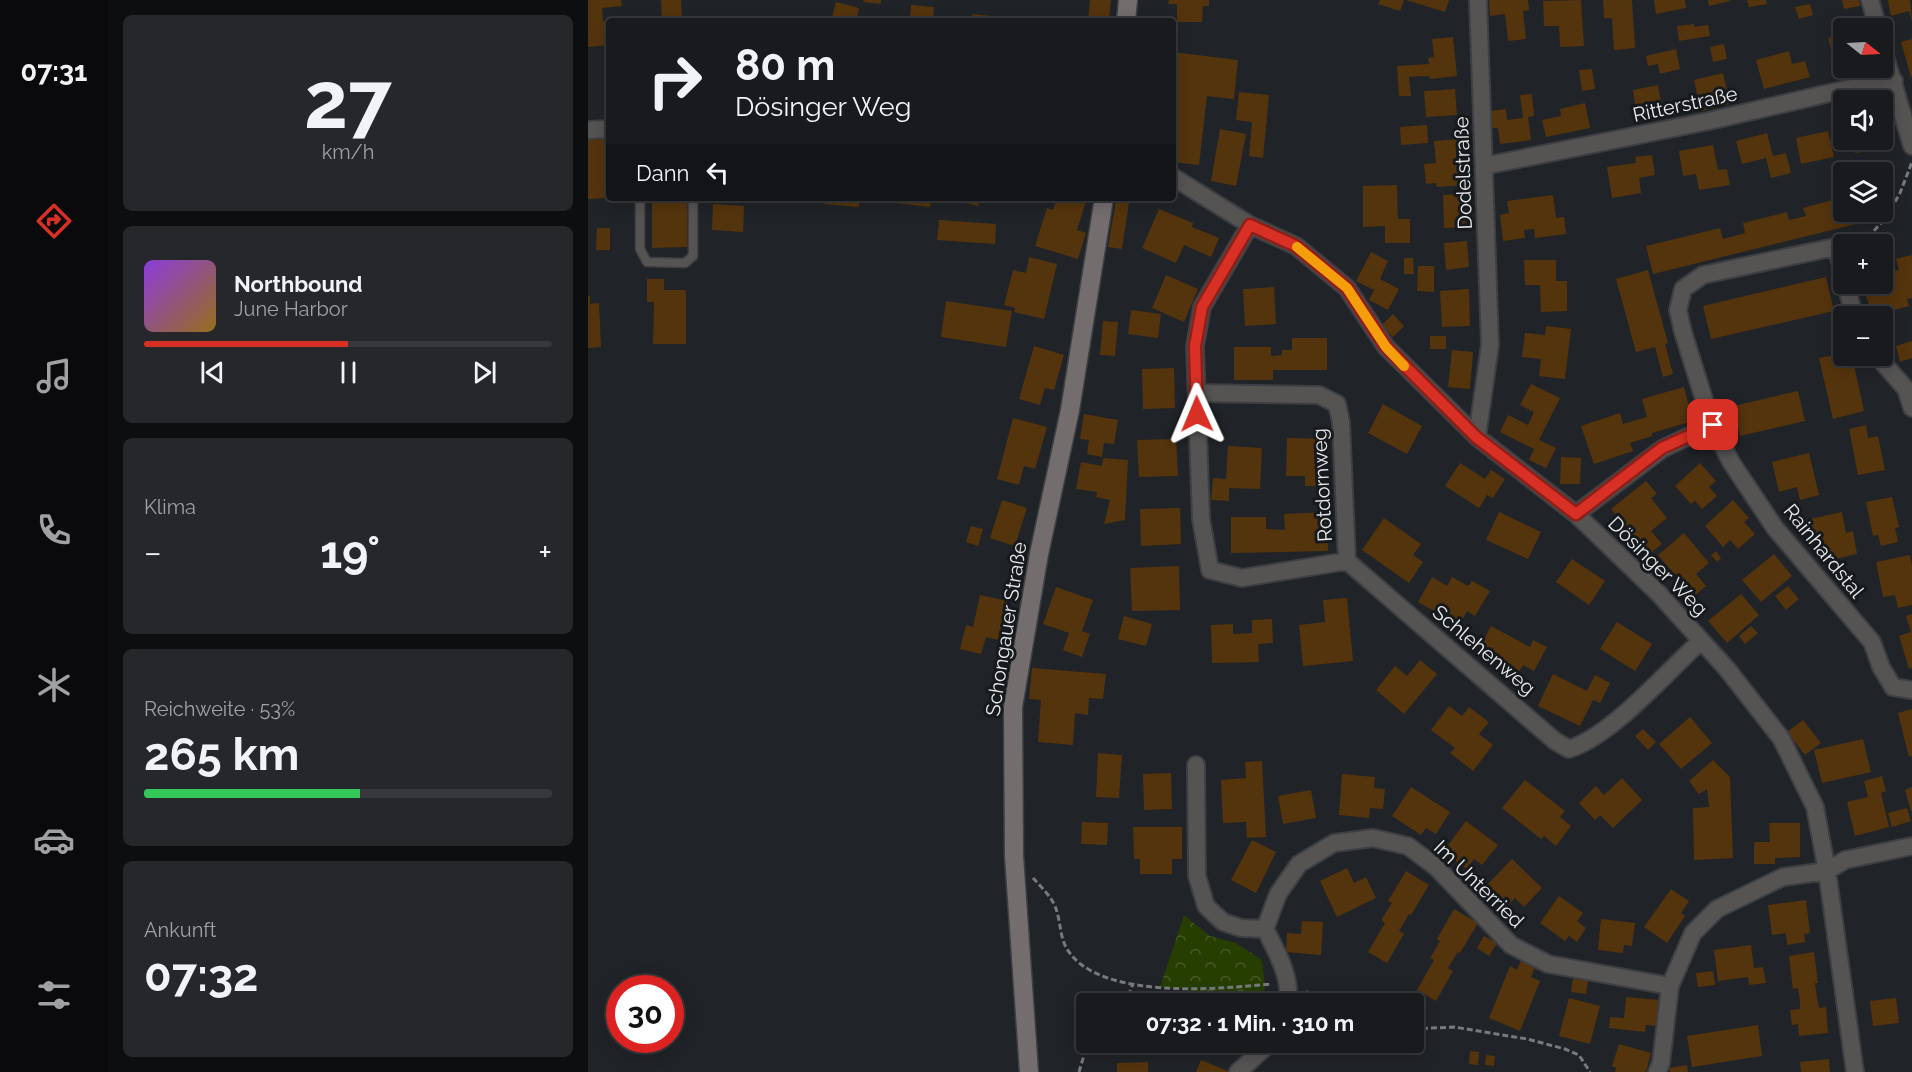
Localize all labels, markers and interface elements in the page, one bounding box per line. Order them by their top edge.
north arrow [1833,18,1893,78]
map controls [1833,18,1893,366]
text: 80 m [735,41,835,90]
icon: right [636,42,714,120]
text: 27 [304,55,392,146]
text: 07:31 [21,56,87,87]
street label: Ritterstraße [1631,81,1740,127]
button: sound [1833,90,1893,150]
text: Dösinger Weg [735,91,911,122]
street label: Dodelstraße [1449,116,1477,230]
text: km/h [322,140,374,164]
icon: left [701,156,734,189]
text: Dann [636,160,689,186]
button: layers [1833,162,1893,222]
icon: directions [33,200,75,242]
button: + [1833,234,1893,294]
text: Northbound [234,271,363,297]
text: June Harbor [234,297,348,321]
button: − [1833,306,1893,366]
icon: music [33,355,75,397]
icon: previous [196,356,229,389]
icon: pause [332,356,365,389]
icon: next [468,356,501,389]
position arrow [1165,382,1229,446]
pin [1687,399,1738,450]
icon: arrive [1696,408,1729,441]
street label: Rotdornweg [1307,428,1337,542]
text: Klima [144,495,196,519]
street label: Rainhardstal [1779,499,1870,603]
icon: phone [33,509,75,551]
street label: Dösinger Weg [1603,511,1713,621]
text: 19° [320,526,380,579]
text: − [144,533,162,572]
text: + [538,533,552,572]
street label: Schongauer Straße [980,540,1032,718]
street label: Schlehenweg [1428,600,1540,700]
icon: climate [33,664,75,706]
text: Reichweite · 53% [144,697,295,721]
text: 265 km [144,728,299,781]
icon: car [33,819,75,861]
street label: Im Unterried [1429,835,1529,933]
text: Ankunft [144,918,217,942]
text: 07:32 [144,949,258,1002]
icon: filters [33,974,75,1016]
speed limit sign: 30 [606,975,684,1053]
text: 07:32 · 1 Min. · 310 m [1146,1010,1354,1036]

